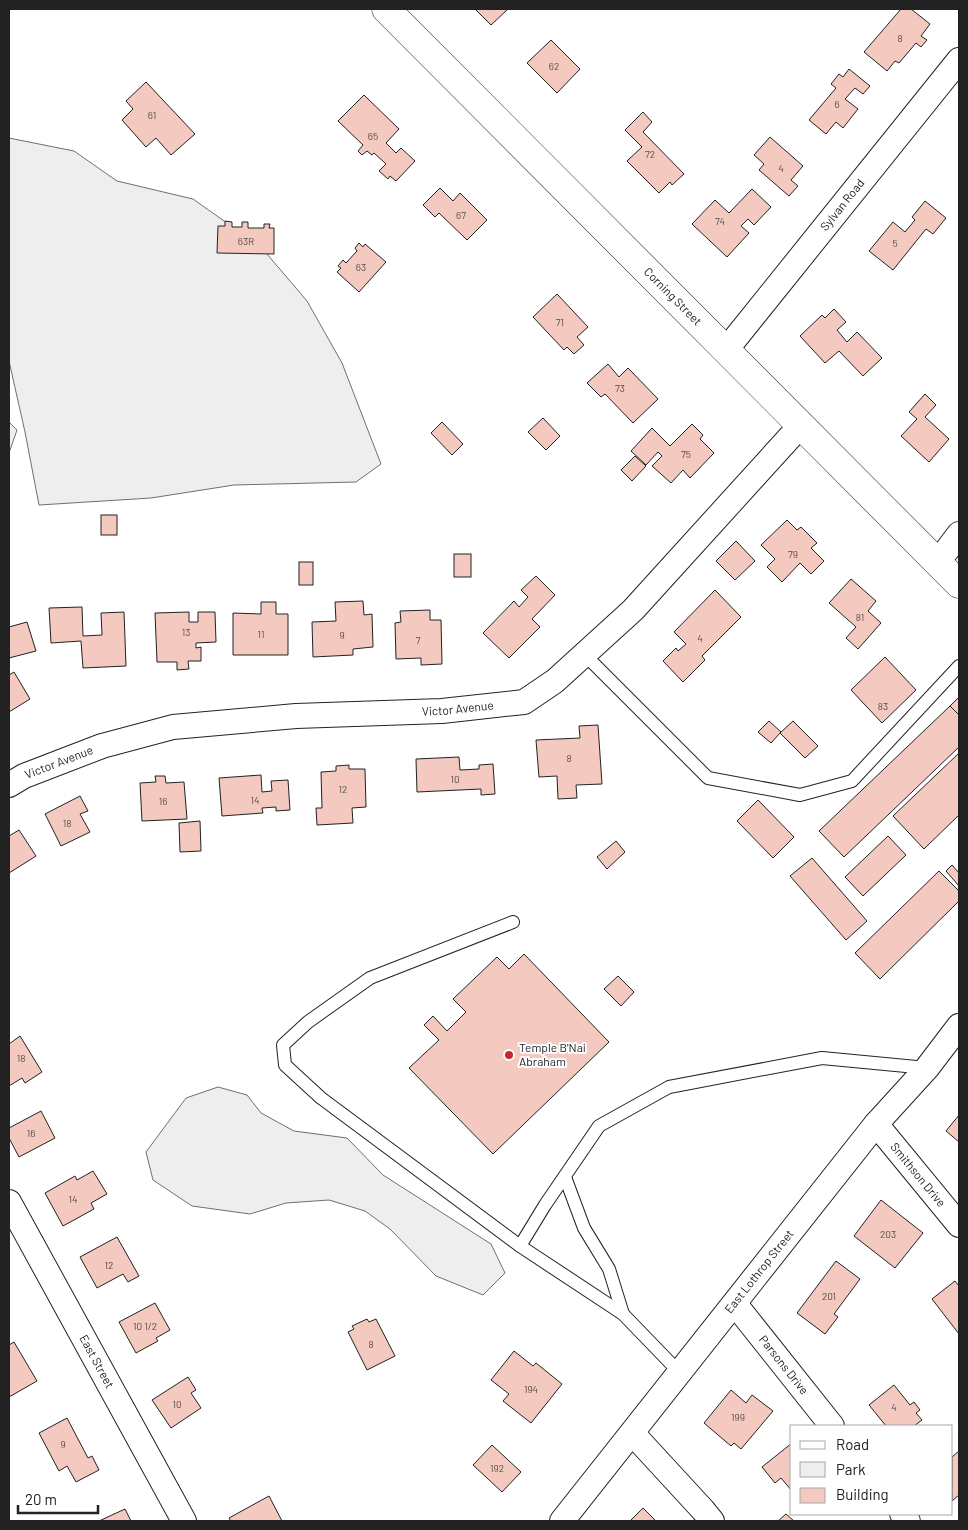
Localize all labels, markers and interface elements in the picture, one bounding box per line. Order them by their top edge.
house number: 8 [897,32,903,44]
house number: 62 [549,60,559,72]
house number: 6 [834,98,840,110]
house number: 61 [148,109,156,121]
house number: 65 [368,130,378,142]
house number: 72 [645,148,655,160]
house number: 4 [778,162,784,174]
street label: Sylvan Road [817,176,867,233]
house number: 67 [456,209,466,221]
house number: 74 [715,215,725,227]
house number: 63R [238,235,254,247]
house number: 5 [892,237,898,249]
house number: 63 [356,261,366,273]
street label: Corning Street [642,264,705,328]
house number: 71 [556,316,564,328]
house number: 73 [615,382,625,394]
house number: 75 [681,448,691,460]
house number: 79 [788,548,798,560]
house number: 81 [856,611,864,623]
house number: 13 [182,626,190,638]
house number: 11 [257,628,265,640]
house number: 9 [339,629,345,641]
house number: 4 [697,632,703,644]
house number: 7 [416,634,421,646]
street label: Victor Avenue [422,697,494,718]
house number: 83 [878,700,888,712]
street label: Victor Avenue [22,742,95,781]
house number: 8 [566,752,572,764]
house number: 10 [450,773,460,785]
house number: 12 [339,783,347,795]
house number: 14 [250,794,260,806]
house number: 16 [159,795,167,807]
house number: 18 [63,817,71,829]
place label: Temple B'Nai Abraham [519,1040,586,1068]
marker: Temple B'Nai Abraham [503,1049,515,1061]
house number: 18 [17,1052,25,1064]
house number: 16 [27,1127,35,1139]
street label: Smithson Drive [888,1139,949,1209]
house number: 14 [68,1193,78,1205]
street label: East Lothrop Street [721,1226,796,1316]
house number: 203 [880,1228,896,1240]
house number: 12 [105,1259,113,1271]
house number: 201 [822,1290,836,1302]
house number: 10 1/2 [133,1320,157,1332]
street label: East Street [77,1332,118,1390]
street label: Parsons Drive [757,1332,812,1397]
house number: 8 [368,1338,374,1350]
house number: 194 [524,1383,538,1395]
house number: 10 [172,1398,182,1410]
house number: 4 [891,1401,897,1413]
house number: 199 [731,1411,745,1423]
legend [790,1425,953,1515]
text: Road [836,1435,869,1453]
house number: 9 [60,1438,66,1450]
text: Park [836,1460,866,1478]
house number: 192 [490,1462,504,1474]
scale bar [18,1482,98,1514]
text: Building [836,1485,889,1503]
text: 20 m [25,1490,57,1508]

